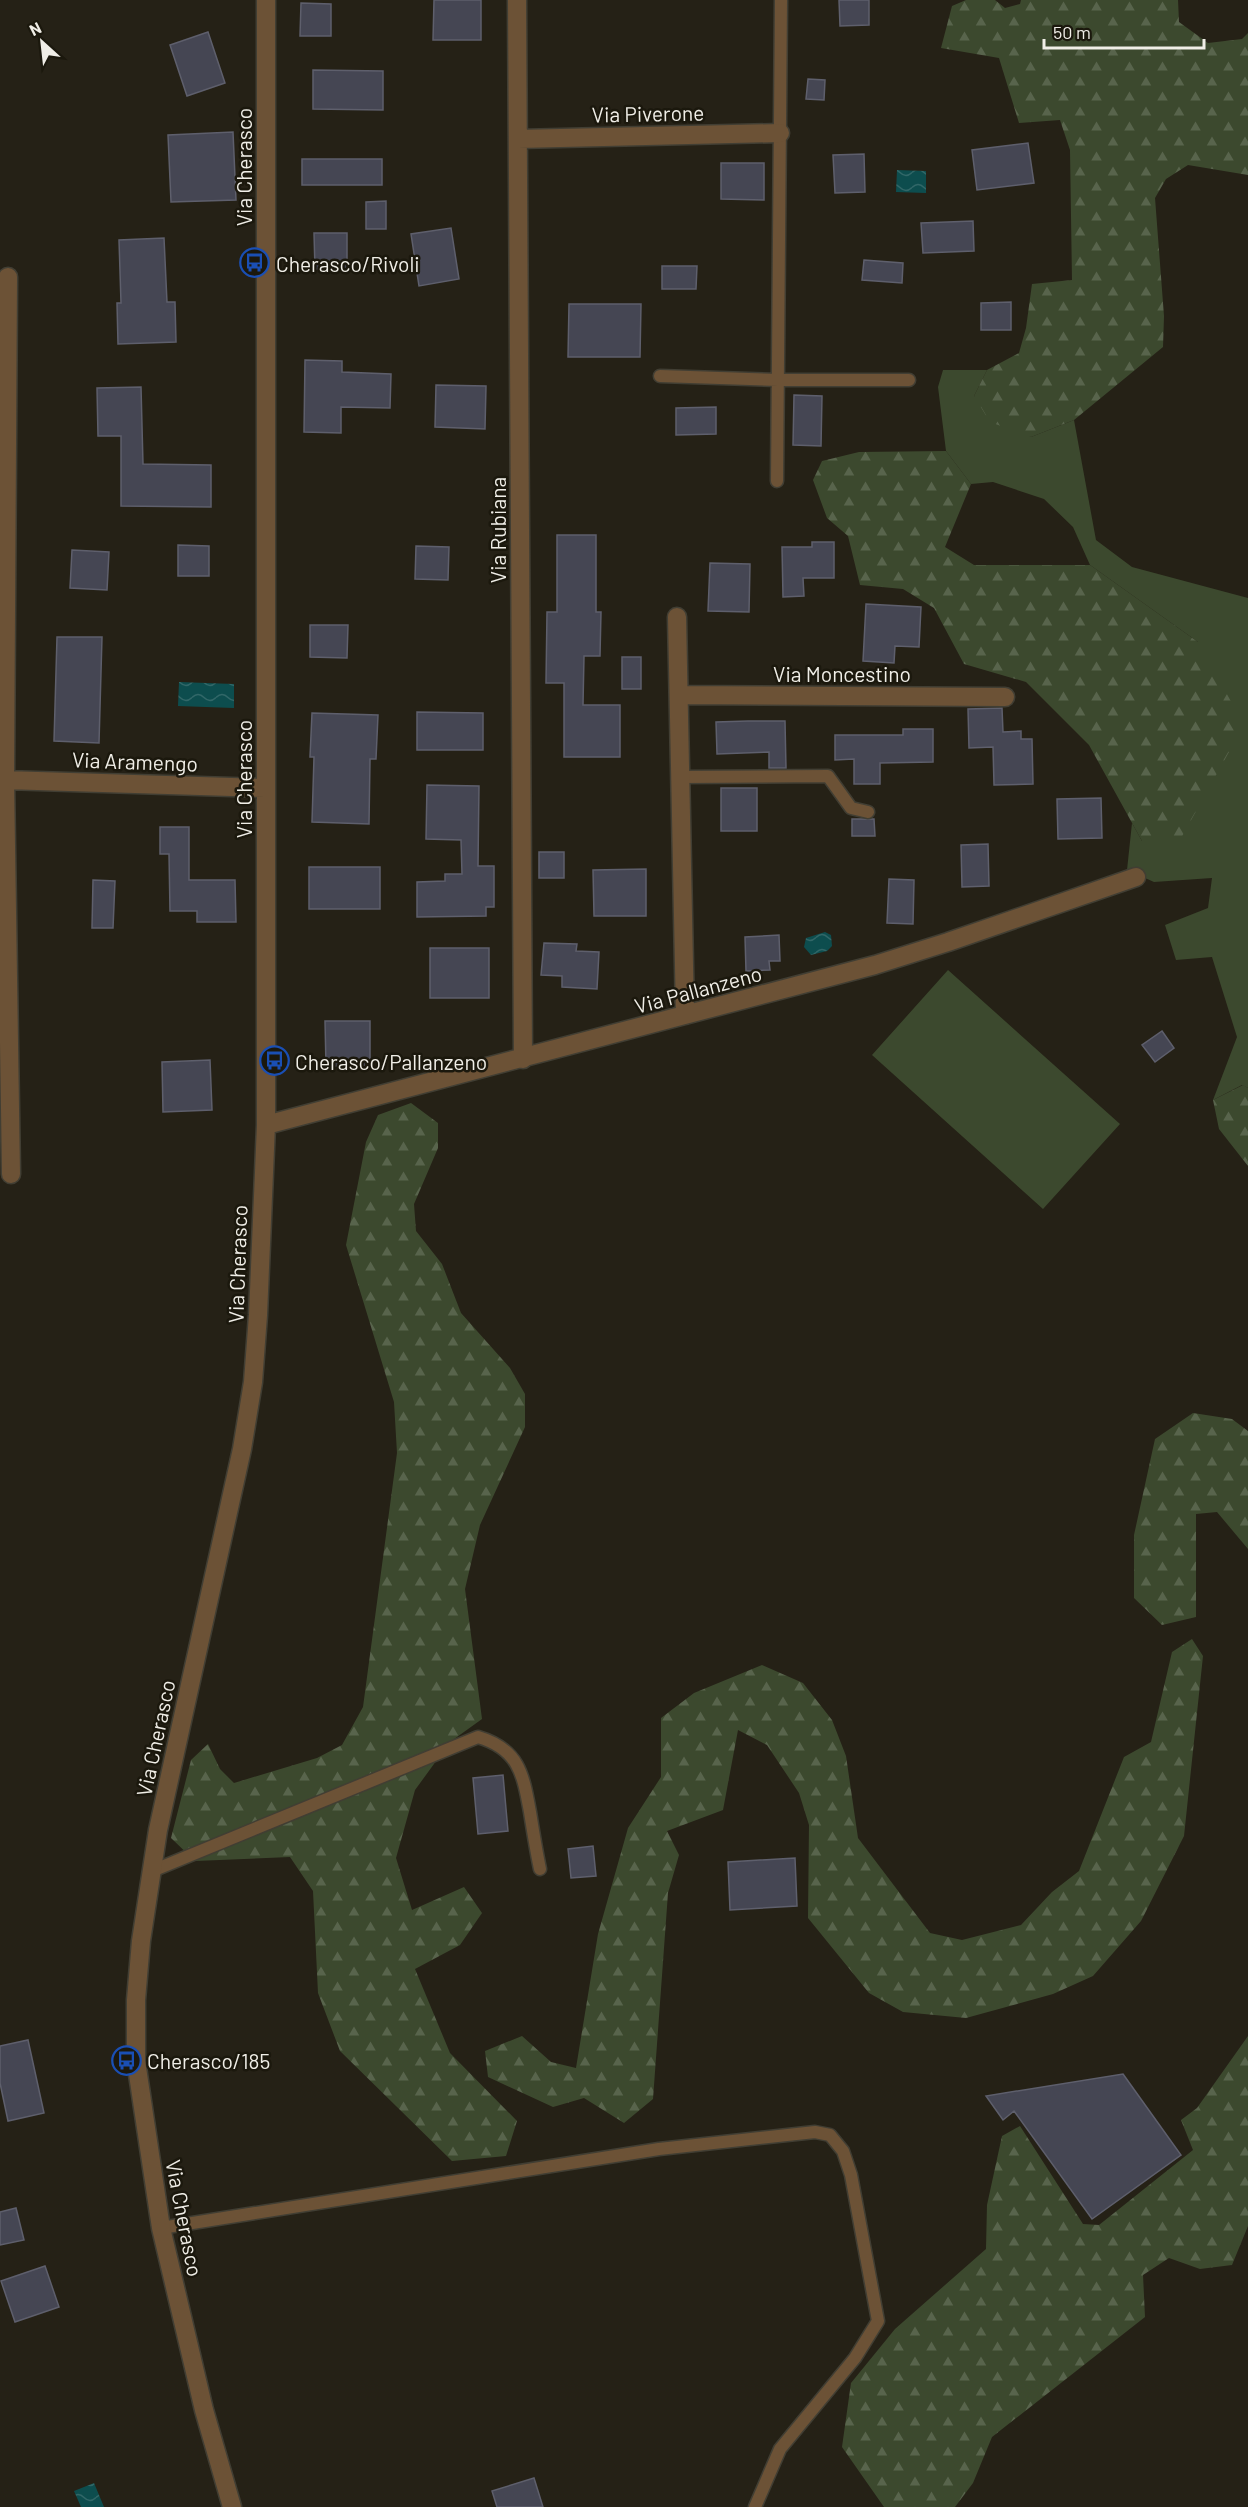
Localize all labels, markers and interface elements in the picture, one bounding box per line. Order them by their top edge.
north arrow [12,12,72,72]
scale bar [1044,12,1204,50]
text: N [26,17,44,39]
text: 50 m [1053,21,1091,43]
street label: Via Piverone [591,100,705,126]
street label: Via Cherasco [231,108,256,226]
bus stop icon: Cherasco/Rivoli [239,247,271,279]
place label: Cherasco/Rivoli [276,251,420,276]
street label: Via Rubiana [485,477,510,583]
street label: Via Moncestino [773,661,911,686]
street label: Via Cherasco [231,720,256,838]
street label: Via Aramengo [72,746,198,776]
street label: Via Pallanzeno [632,960,764,1018]
bus stop icon: Cherasco/Pallanzeno [258,1045,290,1077]
place label: Cherasco/Pallanzeno [295,1049,487,1074]
street label: Via Cherasco [222,1204,252,1324]
street label: Via Cherasco [130,1677,180,1799]
bus stop icon: Cherasco/185 [110,2044,142,2076]
place label: Cherasco/185 [147,2048,270,2073]
street label: Via Cherasco [161,2157,209,2279]

